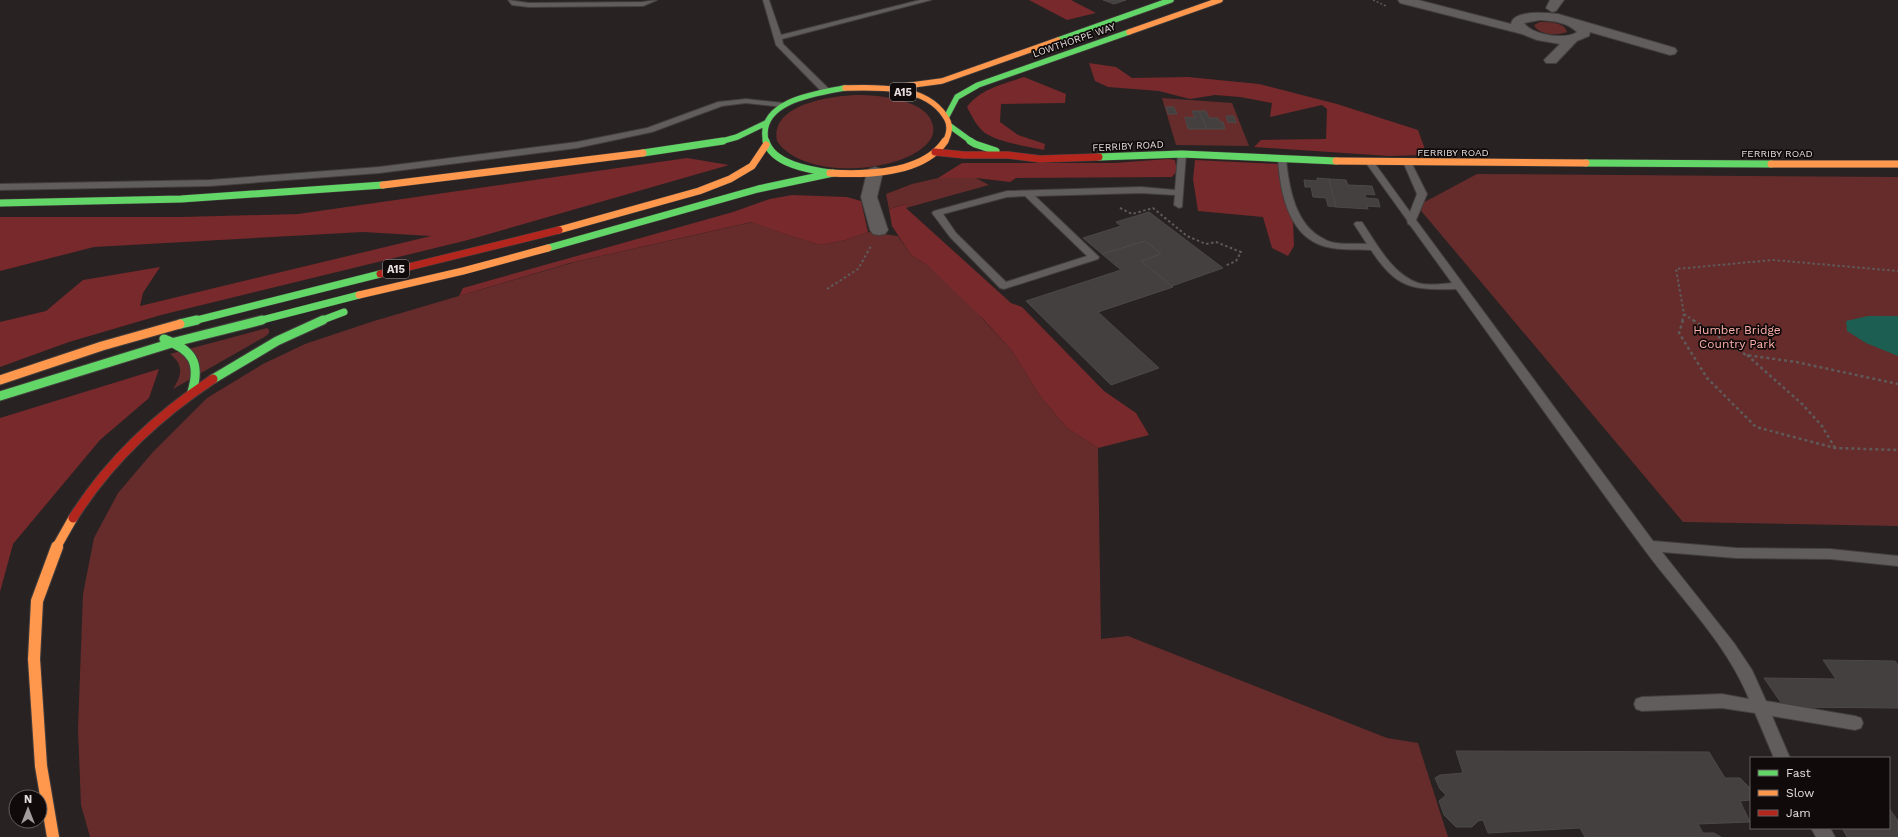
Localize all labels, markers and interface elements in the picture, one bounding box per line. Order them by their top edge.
street label: LOWTHORPE WAY [1031,21,1117,59]
road number: A15 [890,83,916,101]
street label: FERRIBY ROAD [1092,139,1164,153]
street label: FERRIBY ROAD [1417,147,1489,158]
street label: FERRIBY ROAD [1741,148,1813,159]
road number: A15 [383,260,409,278]
park label: Humber Bridge Country Park [1693,323,1781,351]
legend [1750,757,1890,829]
text: Fast [1786,766,1811,780]
text: Slow [1786,786,1814,800]
north arrow [8,789,48,829]
text: N [24,793,32,806]
text: Jam [1786,806,1811,820]

